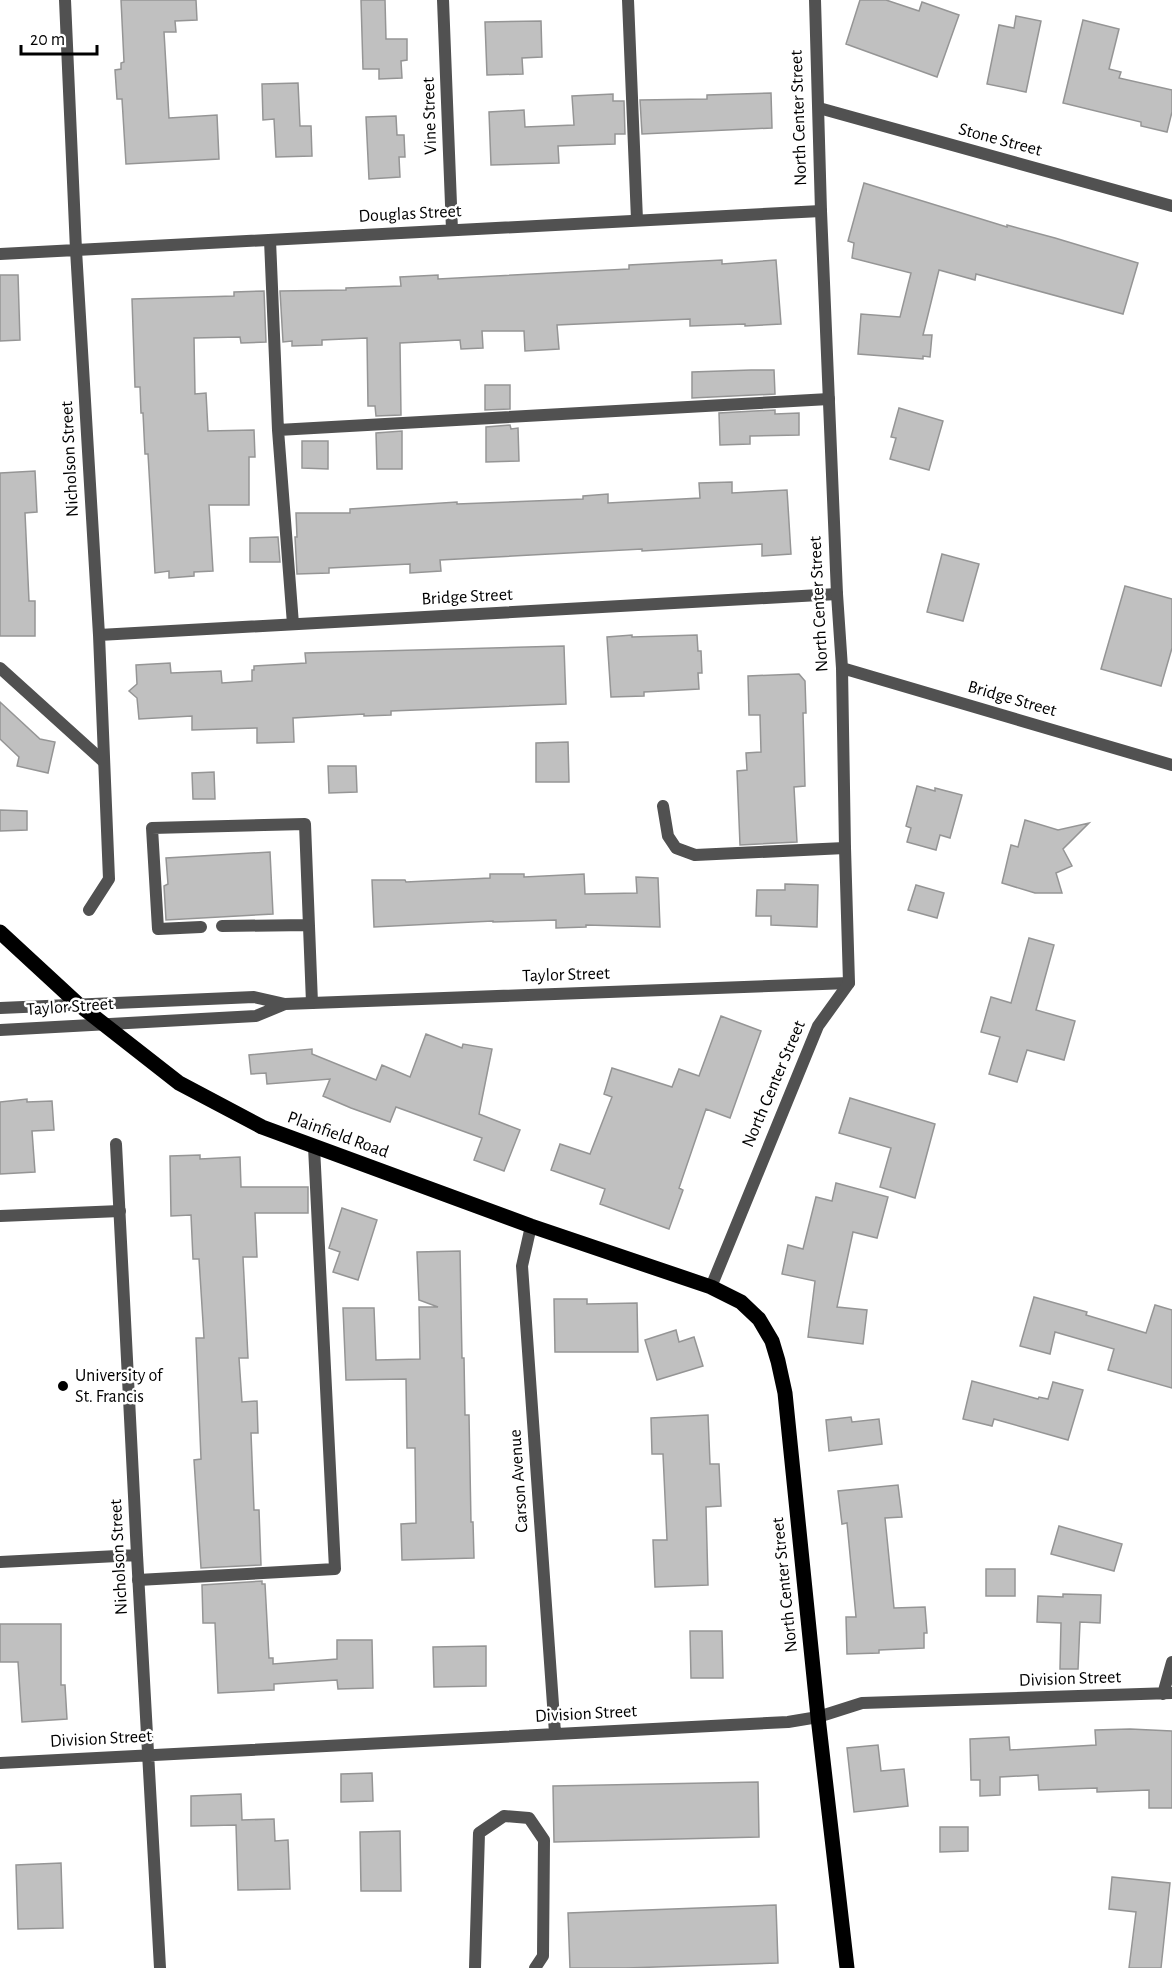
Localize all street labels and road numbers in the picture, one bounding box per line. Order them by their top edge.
street label: North Center Street [788,49,810,186]
street label: Vine Street [420,77,440,155]
street label: Stone Street [956,120,1044,160]
street label: Douglas Street [358,202,462,226]
street label: Nicholson Street [58,400,82,517]
street label: North Center Street [806,535,832,672]
street label: Bridge Street [421,586,513,608]
street label: Bridge Street [966,678,1059,720]
street label: Taylor Street [522,964,610,986]
street label: Taylor Street [26,995,115,1019]
street label: North Center Street [739,1018,809,1150]
street label: Plainfield Road [285,1108,391,1162]
street label: Carson Avenue [506,1429,532,1533]
street label: Nicholson Street [107,1498,131,1615]
street label: North Center Street [769,1516,801,1654]
street label: Division Street [1019,1668,1122,1690]
street label: Division Street [534,1702,638,1726]
street label: Division Street [49,1727,153,1751]

